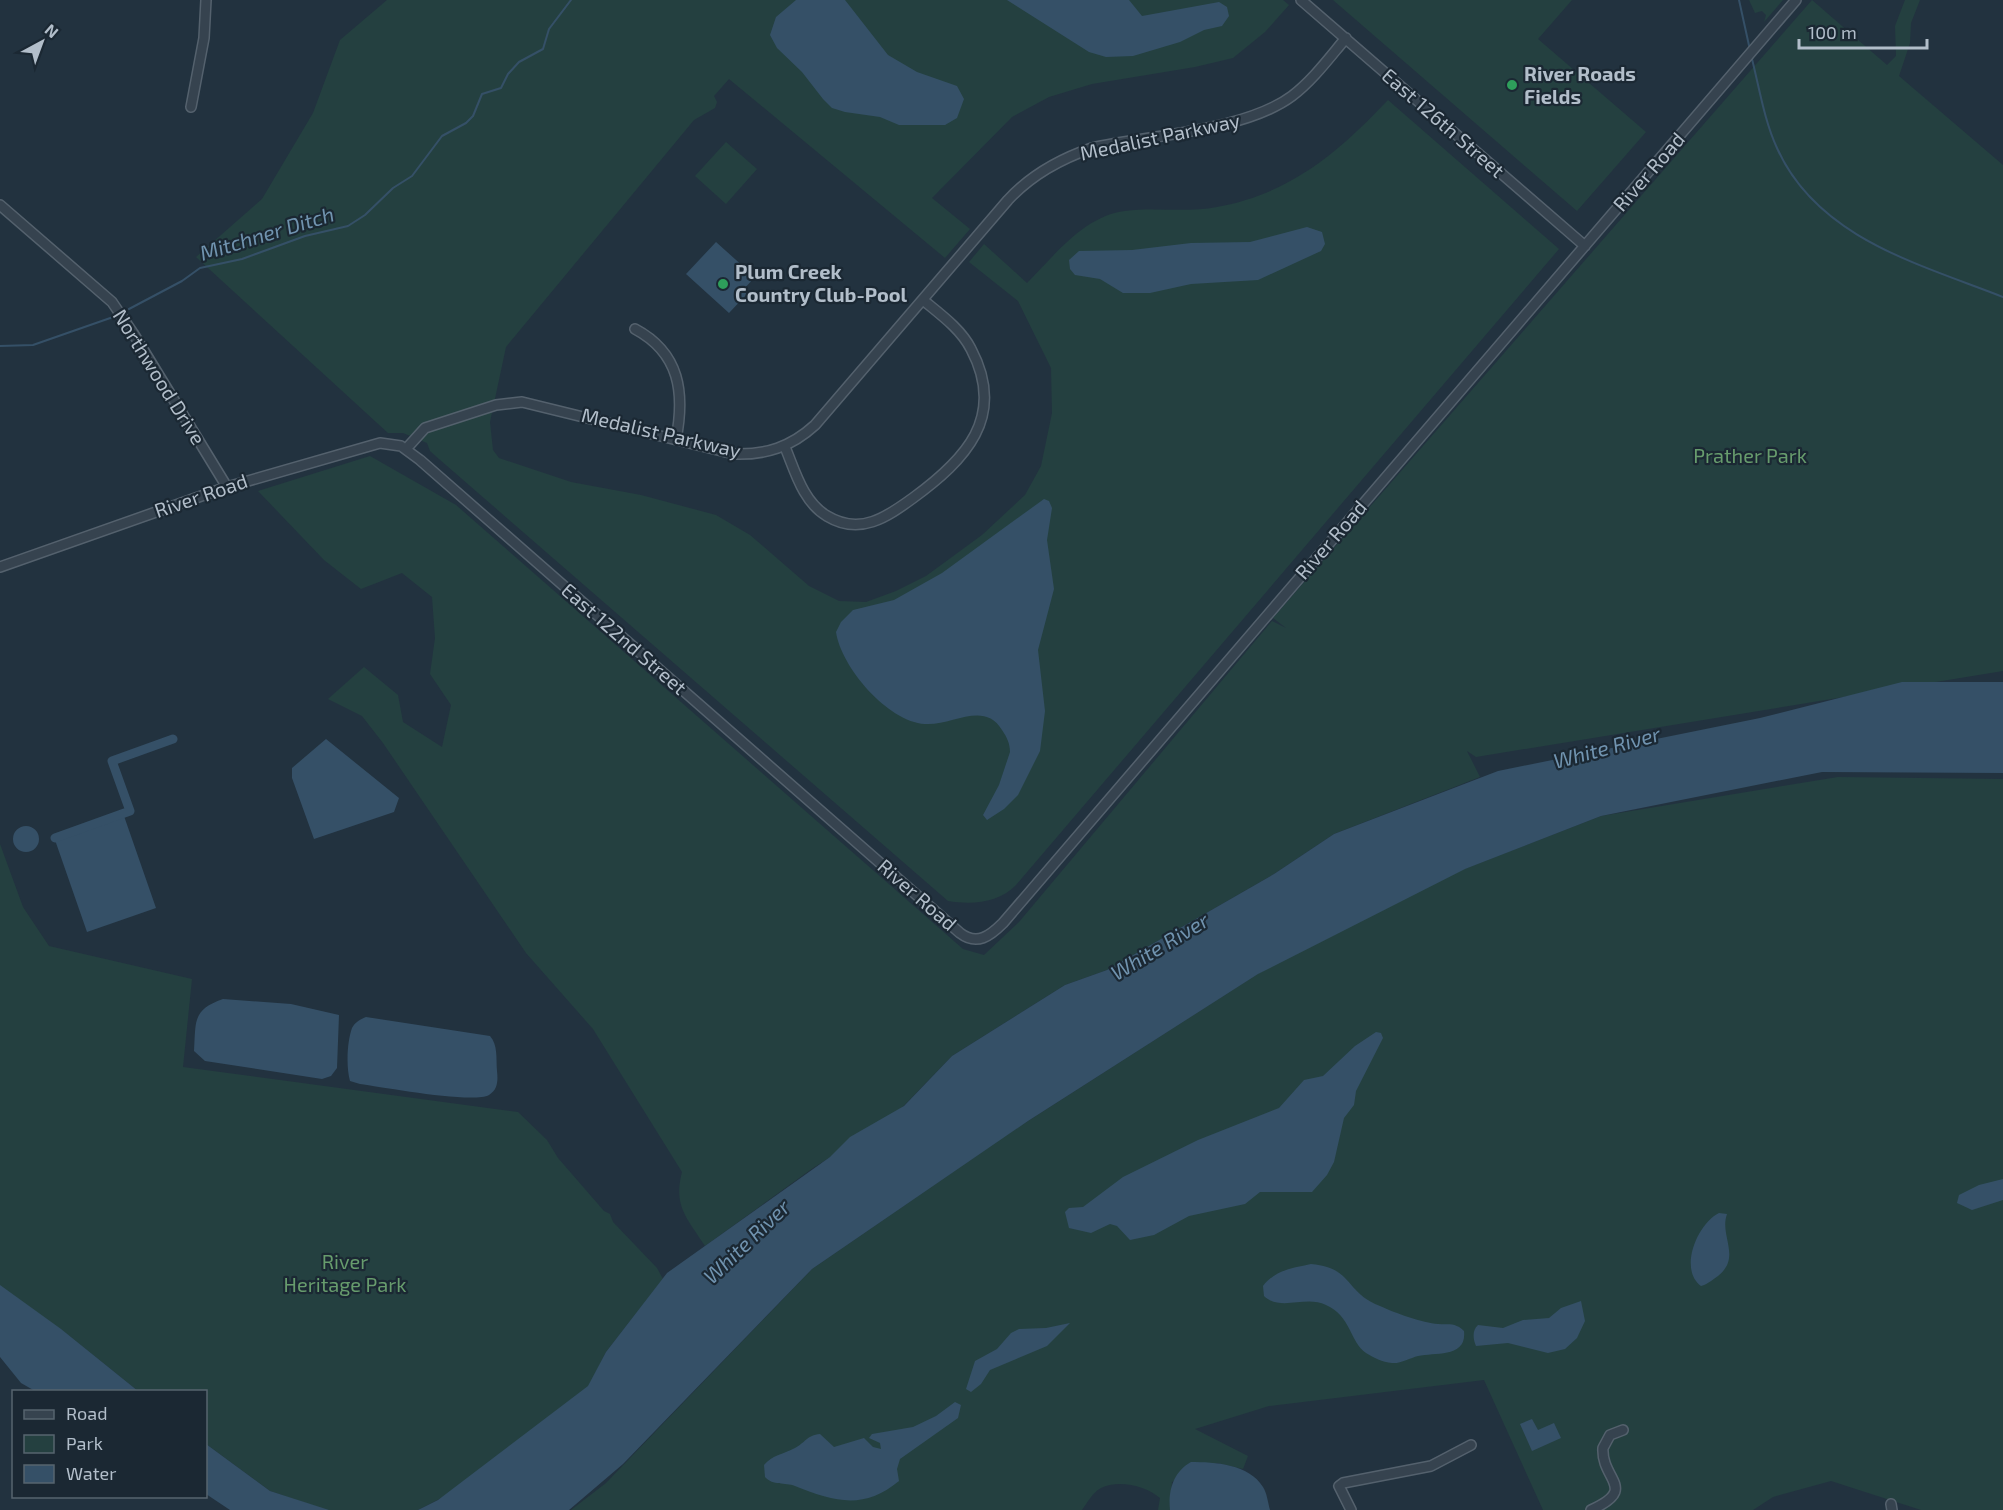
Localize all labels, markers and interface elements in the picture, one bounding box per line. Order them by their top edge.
north arrow [12,12,72,72]
scale bar [1799,12,1926,50]
text: N [42,19,63,41]
text: 100 m [1808,21,1857,43]
place label: River Roads Fields [1524,61,1636,108]
street label: East 126th Street [1378,63,1510,182]
marker: River Roads Fields [1505,78,1519,92]
street label: Medalist Parkway [1078,107,1242,165]
street label: River Road [1607,127,1689,216]
water label: Mitchner Ditch [196,200,337,265]
place label: Plum Creek Country Club-Pool [735,259,908,307]
marker: Plum Creek Country Club-Pool [716,277,730,291]
street label: Northwood Drive [109,304,211,449]
street label: Medalist Parkway [579,402,744,462]
park label: Prather Park [1693,443,1807,467]
street label: River Road [151,468,250,522]
street label: River Road [1289,495,1371,584]
street label: East 122nd Street [557,577,692,699]
water label: White River [1550,720,1664,773]
street label: River Road [873,853,962,935]
water label: White River [1106,906,1213,985]
water label: White River [698,1193,795,1288]
park label: River Heritage Park [284,1249,406,1296]
legend [12,1390,207,1498]
text: Road [66,1402,107,1424]
text: Park [66,1432,103,1454]
text: Water [66,1462,116,1484]

